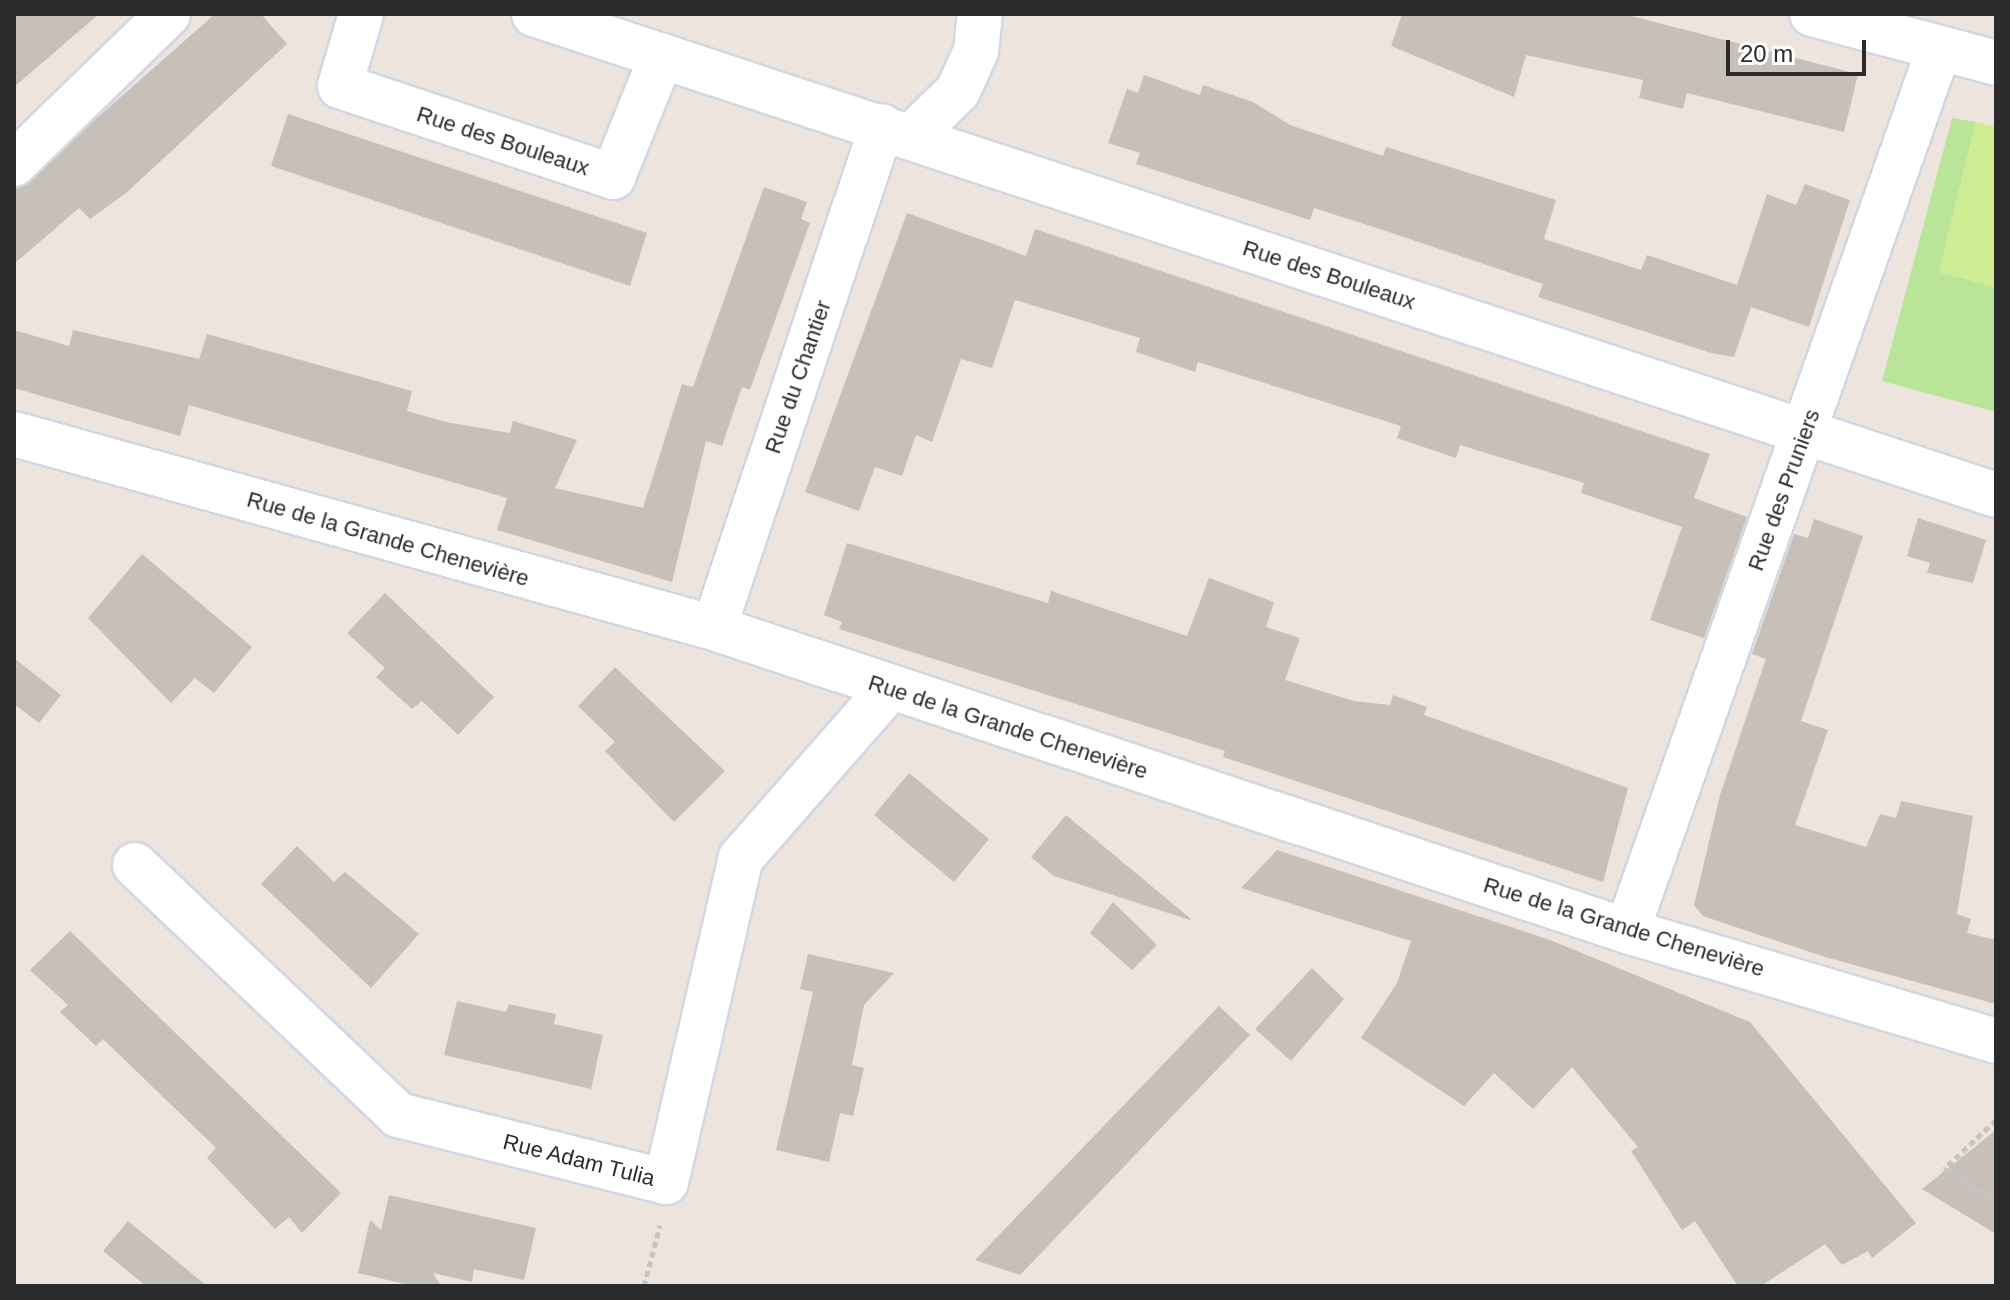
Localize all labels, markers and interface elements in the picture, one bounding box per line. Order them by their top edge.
scale bar [1730,24,1870,74]
text: 20 m [1740,40,1793,67]
street label: Rue des Bouleaux [413,101,593,181]
street label: Rue des Bouleaux [1239,235,1419,315]
street label: Rue du Chantier [759,297,837,457]
street label: Rue des Pruniers [1743,406,1825,574]
street label: Rue de la Grande Chenevière [244,486,532,592]
street label: Rue de la Grande Chenevière [865,669,1151,785]
street label: Rue de la Grande Chenevière [1480,872,1768,982]
street label: Rue Adam Tulia [500,1128,658,1192]

